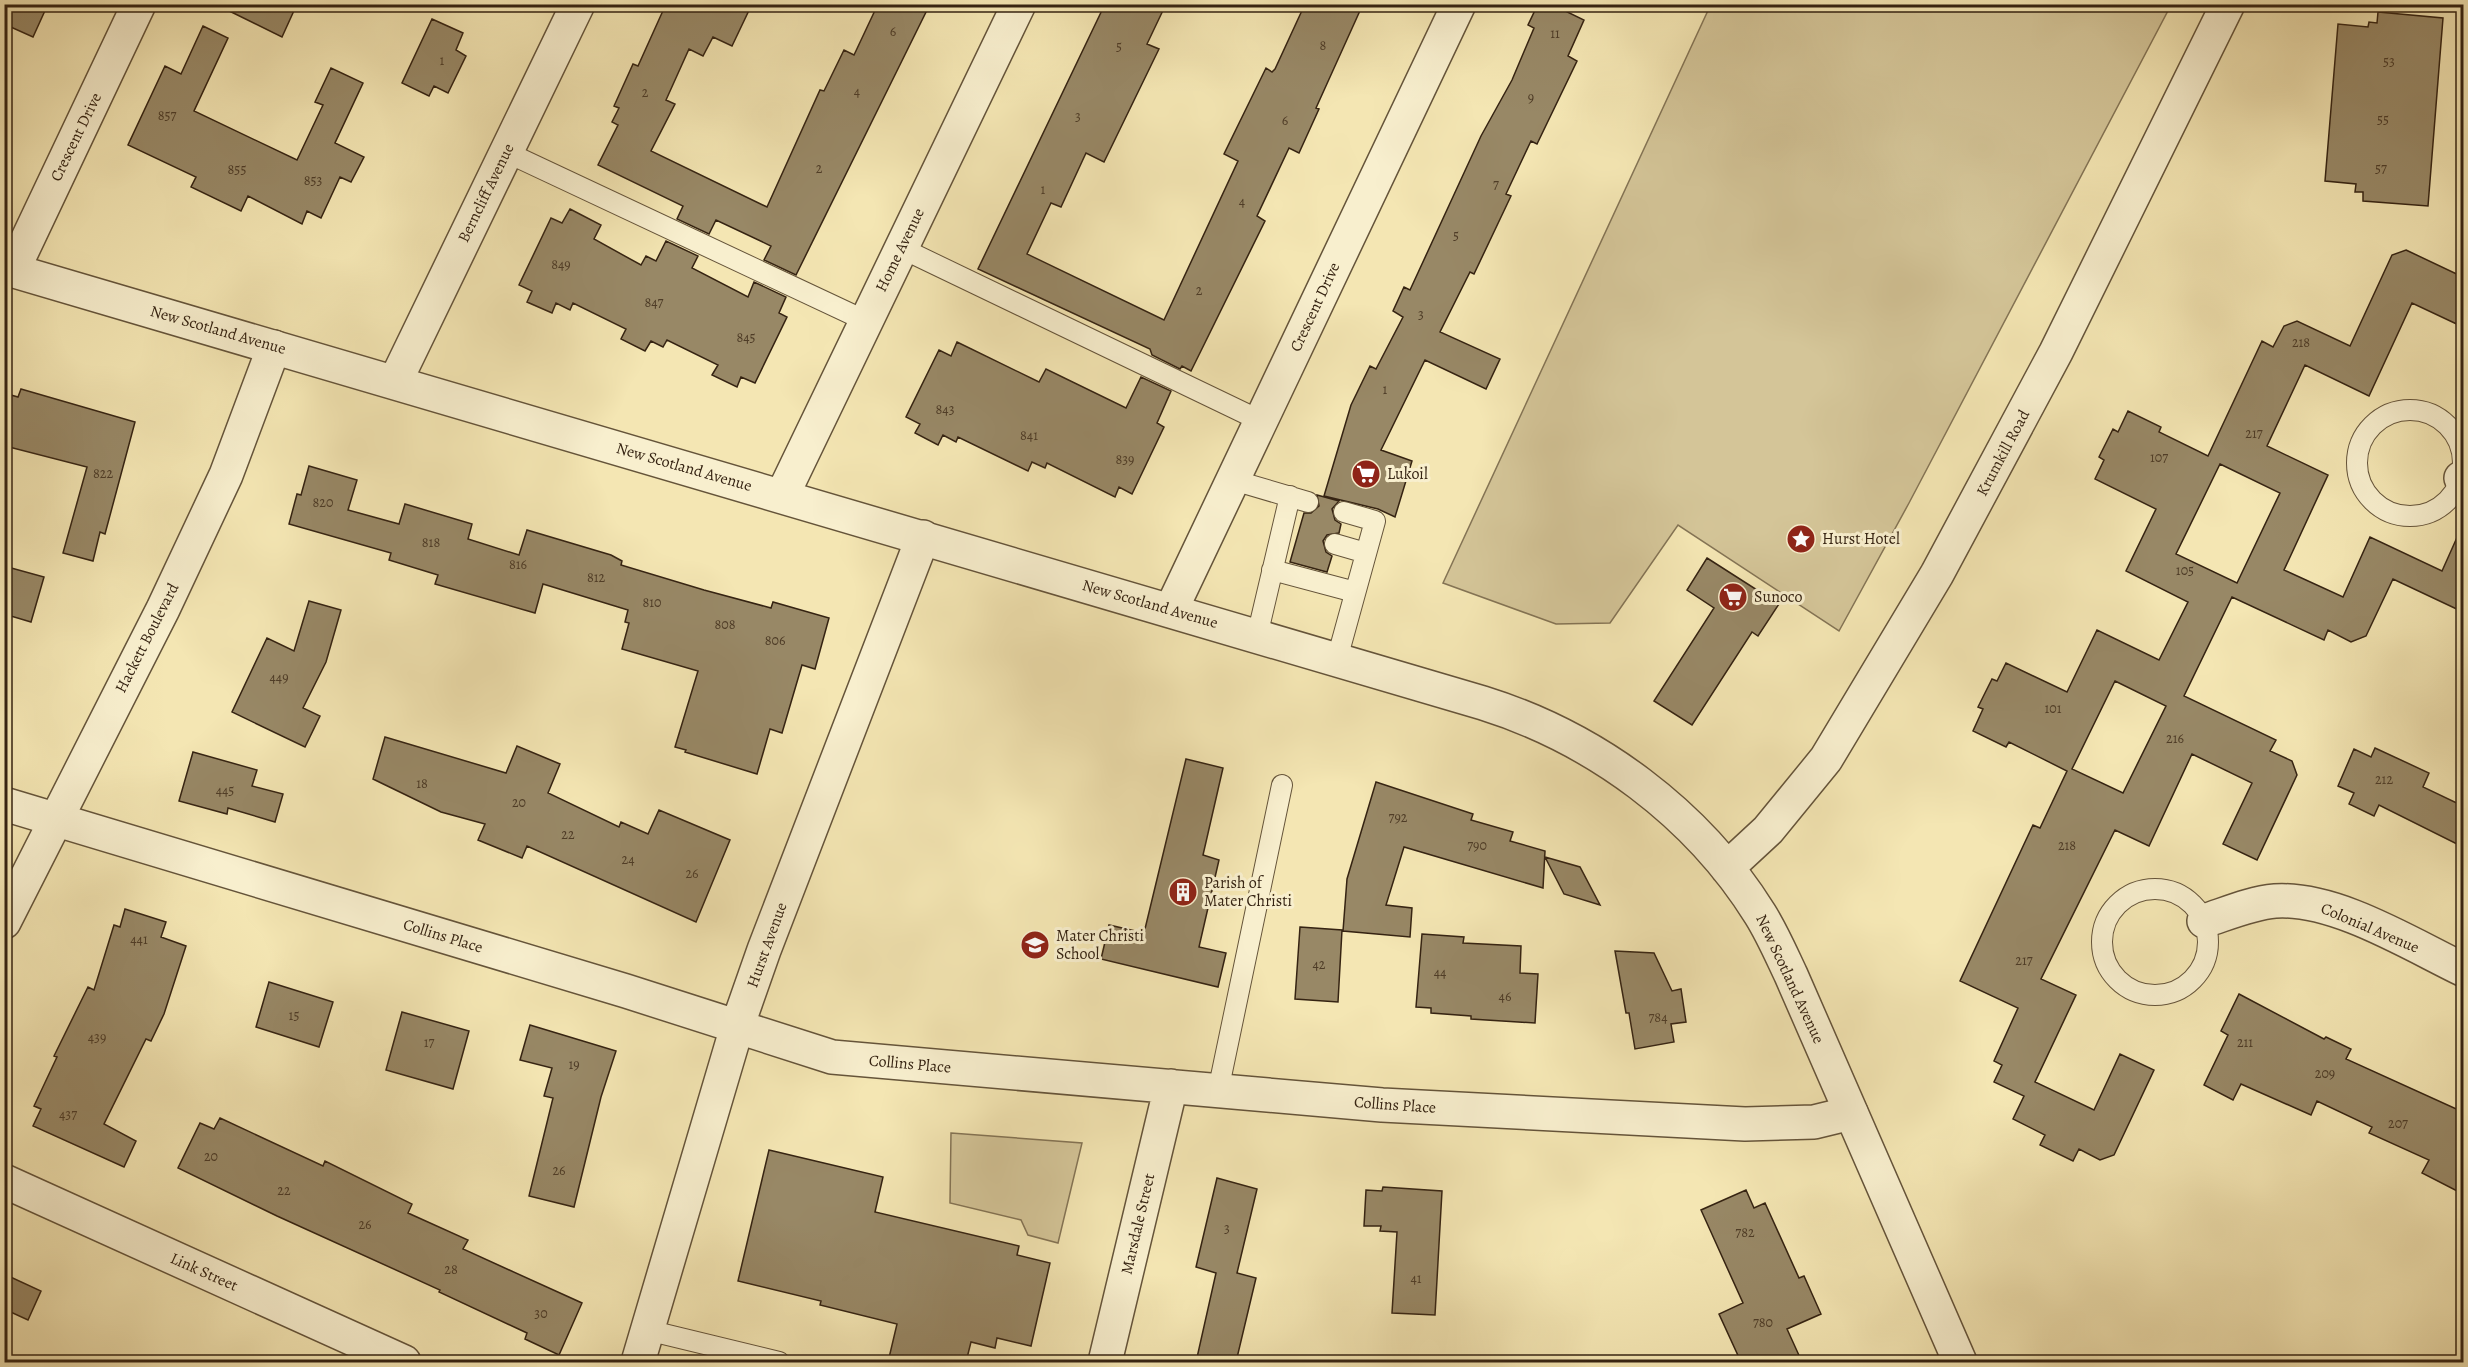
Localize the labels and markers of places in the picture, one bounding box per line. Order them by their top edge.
supermarket icon: Lukoil [1350,458,1382,490]
place label: Lukoil [1387,463,1428,485]
place icon: Hurst Hotel [1785,523,1817,555]
place label: Hurst Hotel [1822,528,1900,550]
supermarket icon: Sunoco [1717,581,1749,613]
place label: Sunoco [1754,586,1802,608]
place label: Parish of Mater Christi [1204,872,1292,912]
building icon: Parish of Mater Christi [1167,876,1199,908]
place label: Mater Christi School [1056,925,1144,965]
school or university icon: Mater Christi School [1019,929,1051,961]

